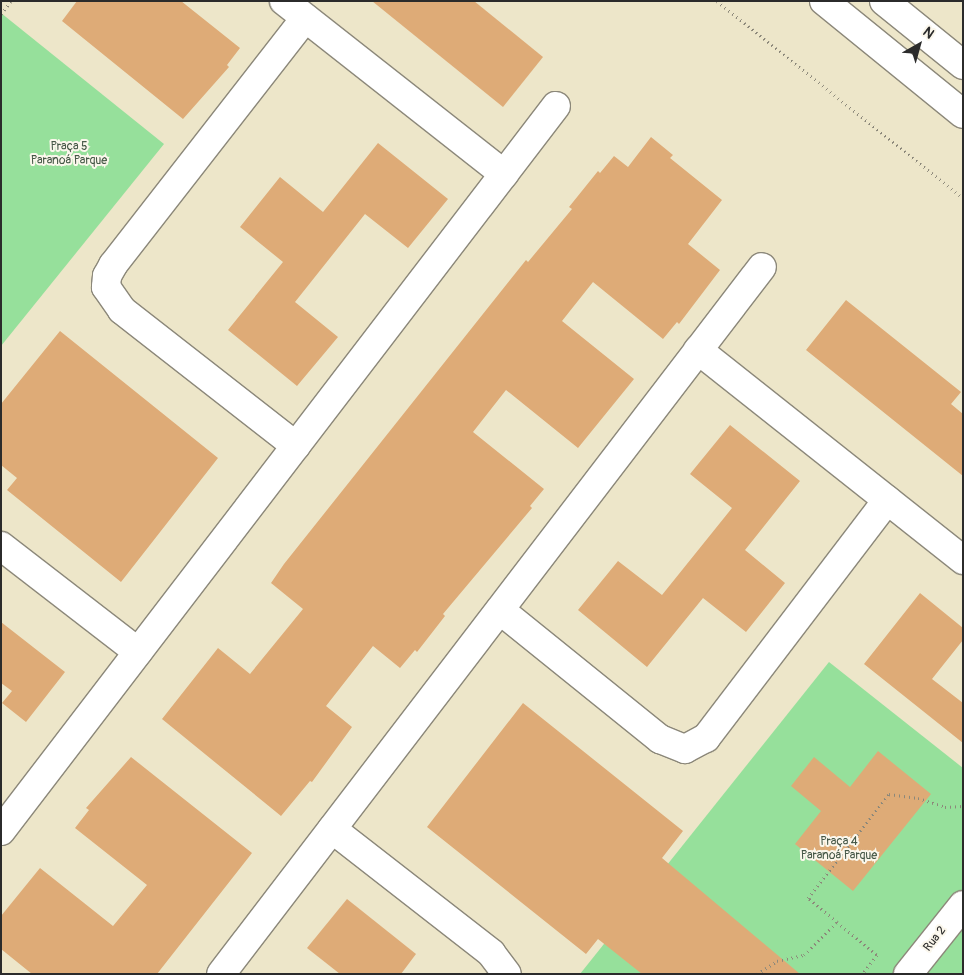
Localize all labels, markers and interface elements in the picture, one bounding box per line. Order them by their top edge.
north arrow [894,20,944,70]
text: N [920,23,938,42]
park label: Praça 5 Paranoá Parque [31,140,107,168]
park label: Praça 4 Paranoá Parque [801,835,877,863]
street label: Rua 2 [921,924,949,954]

